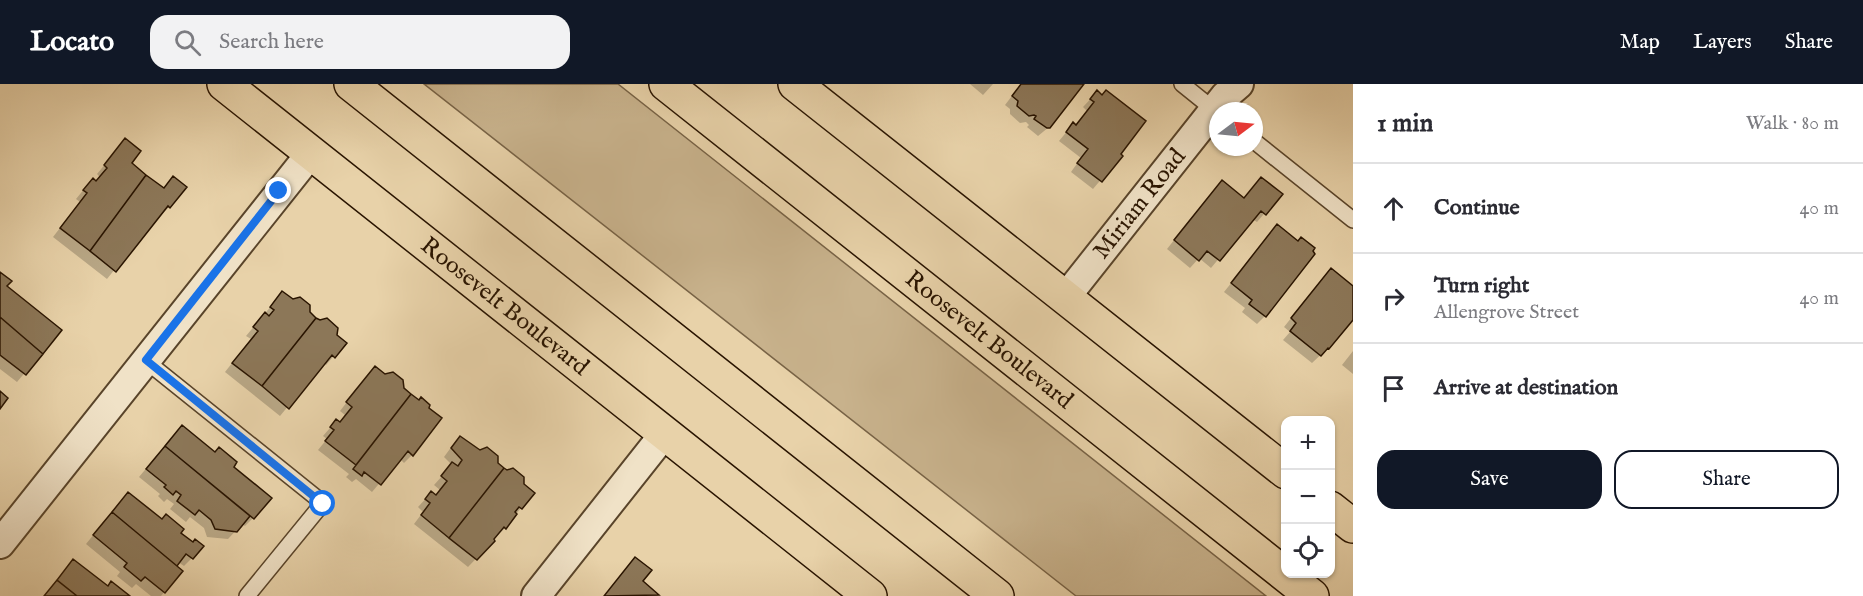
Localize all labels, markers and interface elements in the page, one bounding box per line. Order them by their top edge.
search box [150,15,570,69]
text: Locato [30,25,114,60]
icon: search [171,26,204,59]
text: Search here [219,28,324,56]
text: Map [1620,29,1660,56]
text: Layers [1693,29,1752,56]
text: Share [1785,29,1833,56]
north arrow [1209,102,1263,156]
text: 1 min [1377,107,1433,140]
text: Walk · 80 m [1746,111,1839,136]
street label: Miriam Road [1086,142,1193,266]
route end [265,177,291,203]
icon: ahead [1377,192,1410,225]
text: Continue [1434,194,1520,222]
text: 40 m [1800,196,1839,221]
street label: Roosevelt Boulevard [414,230,595,383]
street label: Roosevelt Boulevard [898,264,1080,416]
text: Turn right [1434,272,1529,300]
icon: right [1377,282,1410,315]
text: 40 m [1800,286,1839,311]
text: Allengrove Street [1434,300,1579,325]
icon: arrive [1377,372,1410,405]
text: Arrive at destination [1434,374,1618,402]
map controls [1281,416,1335,578]
button: + [1281,416,1335,470]
button: Save [1377,450,1602,509]
button: Share [1614,450,1839,509]
button: − [1281,470,1335,524]
route start [309,490,335,516]
button: locate [1281,524,1335,578]

